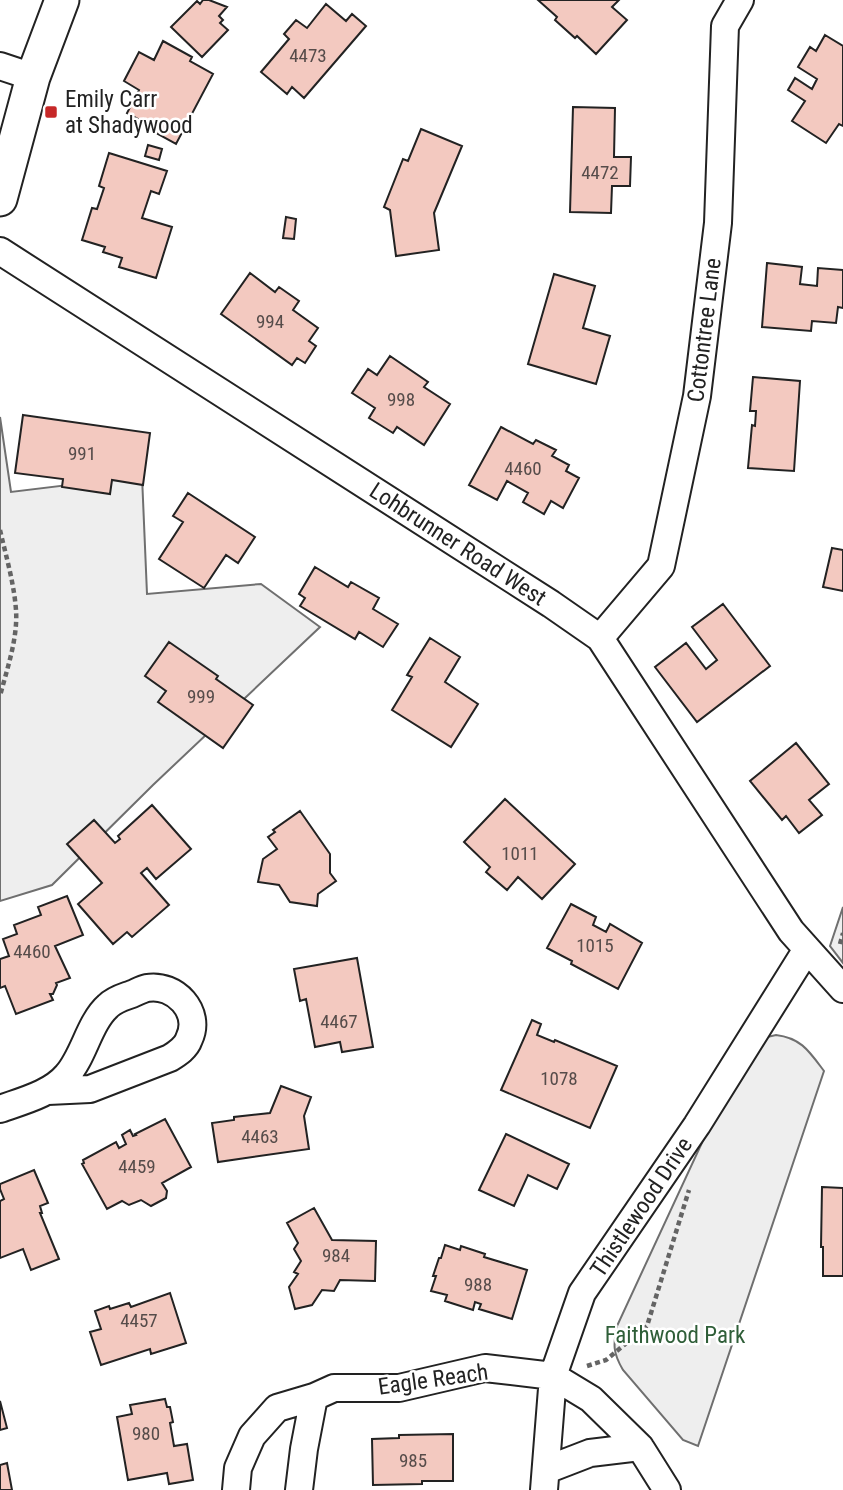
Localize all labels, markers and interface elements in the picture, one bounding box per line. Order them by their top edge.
house number: 4473 [289,44,327,67]
place label: Emily Carr at Shadywood [65,86,193,139]
marker: Emily Carr at Shadywood [43,104,59,120]
house number: 4472 [581,161,619,184]
street label: Cottontree Lane [682,256,727,404]
house number: 994 [256,310,284,333]
house number: 998 [387,388,415,411]
house number: 991 [68,442,96,465]
house number: 4460 [504,457,542,480]
street label: Lohbrunner Road West [364,477,551,612]
house number: 999 [187,685,215,708]
house number: 1011 [501,842,539,865]
house number: 1015 [576,934,614,957]
house number: 4460 [13,940,51,963]
house number: 4467 [320,1010,358,1033]
house number: 1078 [540,1067,578,1090]
house number: 4463 [241,1125,279,1148]
street label: Thistlewood Drive [585,1132,698,1282]
house number: 4459 [118,1155,156,1178]
house number: 984 [322,1244,350,1267]
house number: 988 [464,1273,492,1296]
house number: 4457 [120,1309,158,1332]
park label: Faithwood Park [605,1322,746,1349]
street label: Eagle Reach [376,1358,490,1401]
house number: 980 [132,1422,160,1445]
house number: 985 [399,1449,427,1472]

